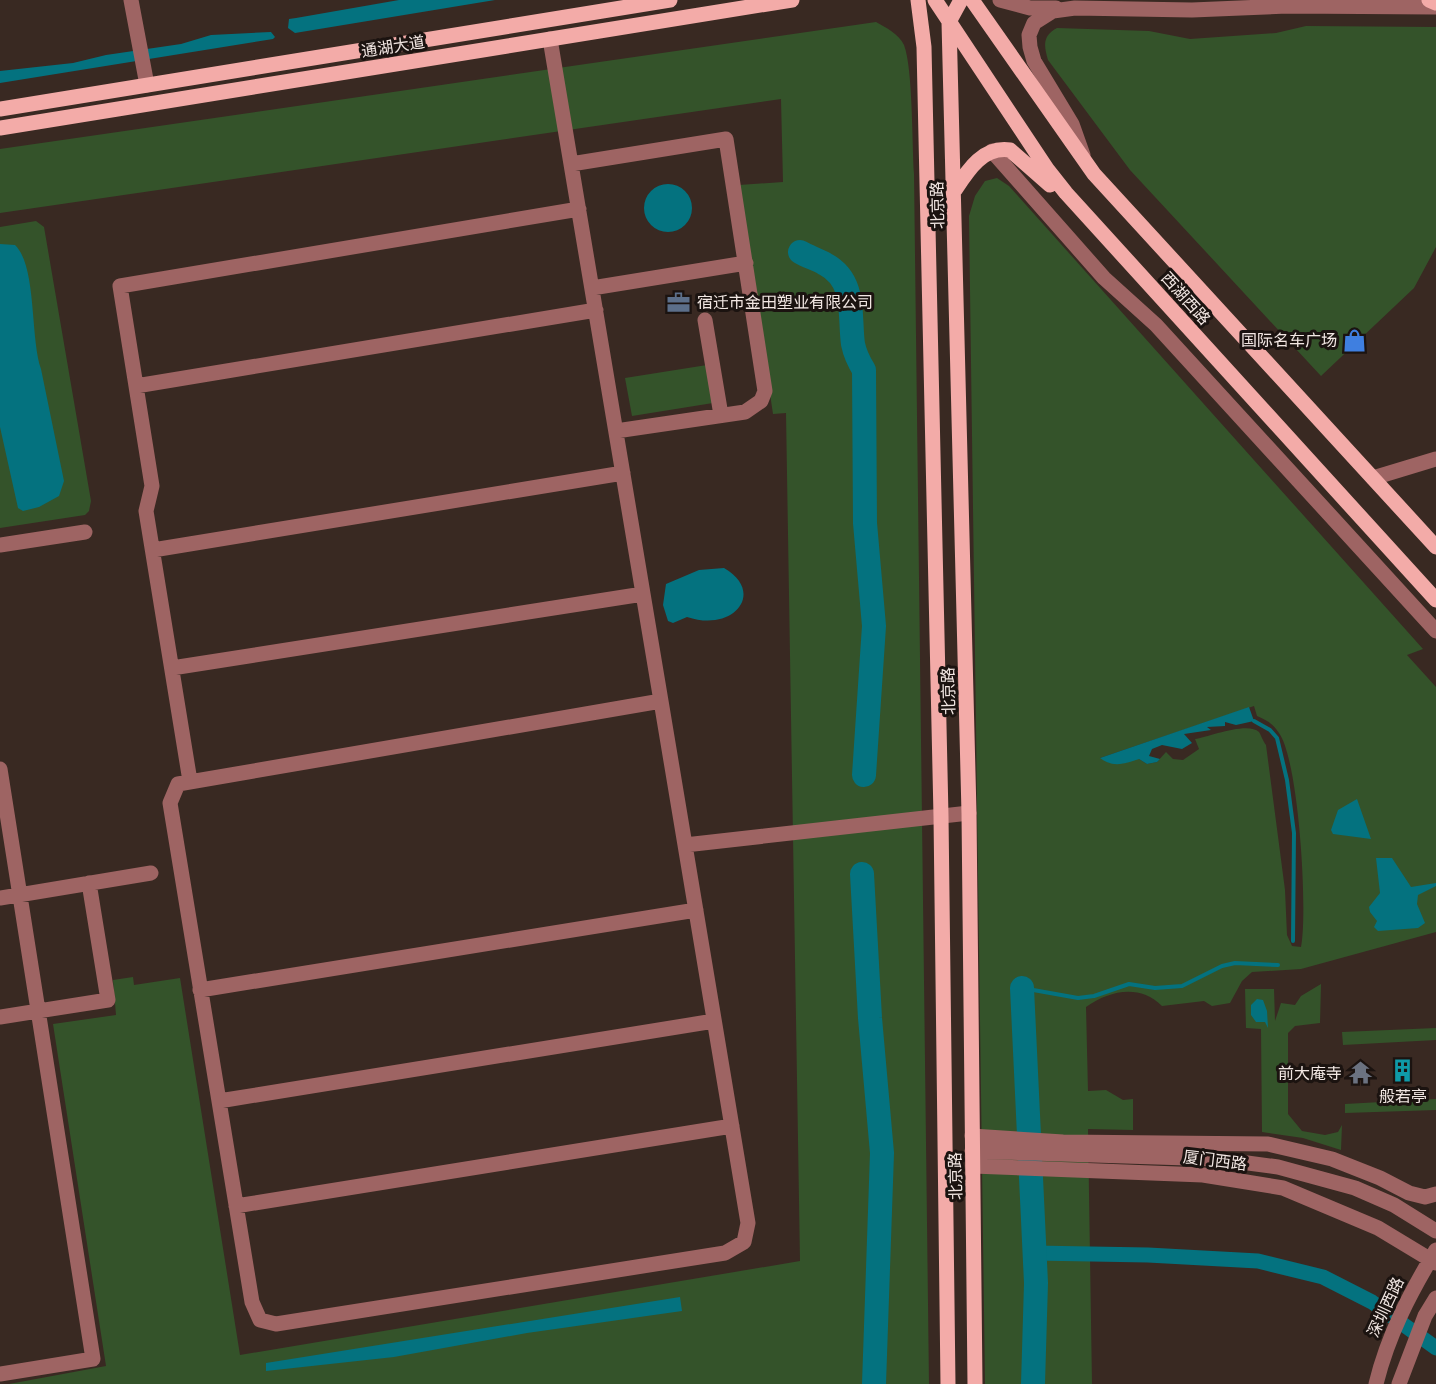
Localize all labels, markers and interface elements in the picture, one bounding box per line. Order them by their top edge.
street label: 通湖大道 [360,31,426,61]
street label: 北京路 [927,181,947,229]
street label: 西湖西路 [1157,268,1215,328]
office icon: 宿迁市金田塑业有限公司 [666,289,692,315]
place label: 宿迁市金田塑业有限公司 [697,292,873,312]
shop icon: 国际名车广场 [1342,327,1368,353]
place label: 国际名车广场 [1241,330,1337,350]
street label: 北京路 [938,667,958,715]
building icon: 般若亭 [1390,1058,1416,1084]
temple icon: 前大庵寺 [1347,1060,1373,1086]
place label: 前大庵寺 [1278,1063,1342,1083]
place label: 般若亭 [1379,1086,1427,1106]
street label: 厦门西路 [1182,1146,1248,1174]
street label: 北京路 [945,1152,965,1200]
street label: 深圳西路 [1362,1274,1408,1340]

